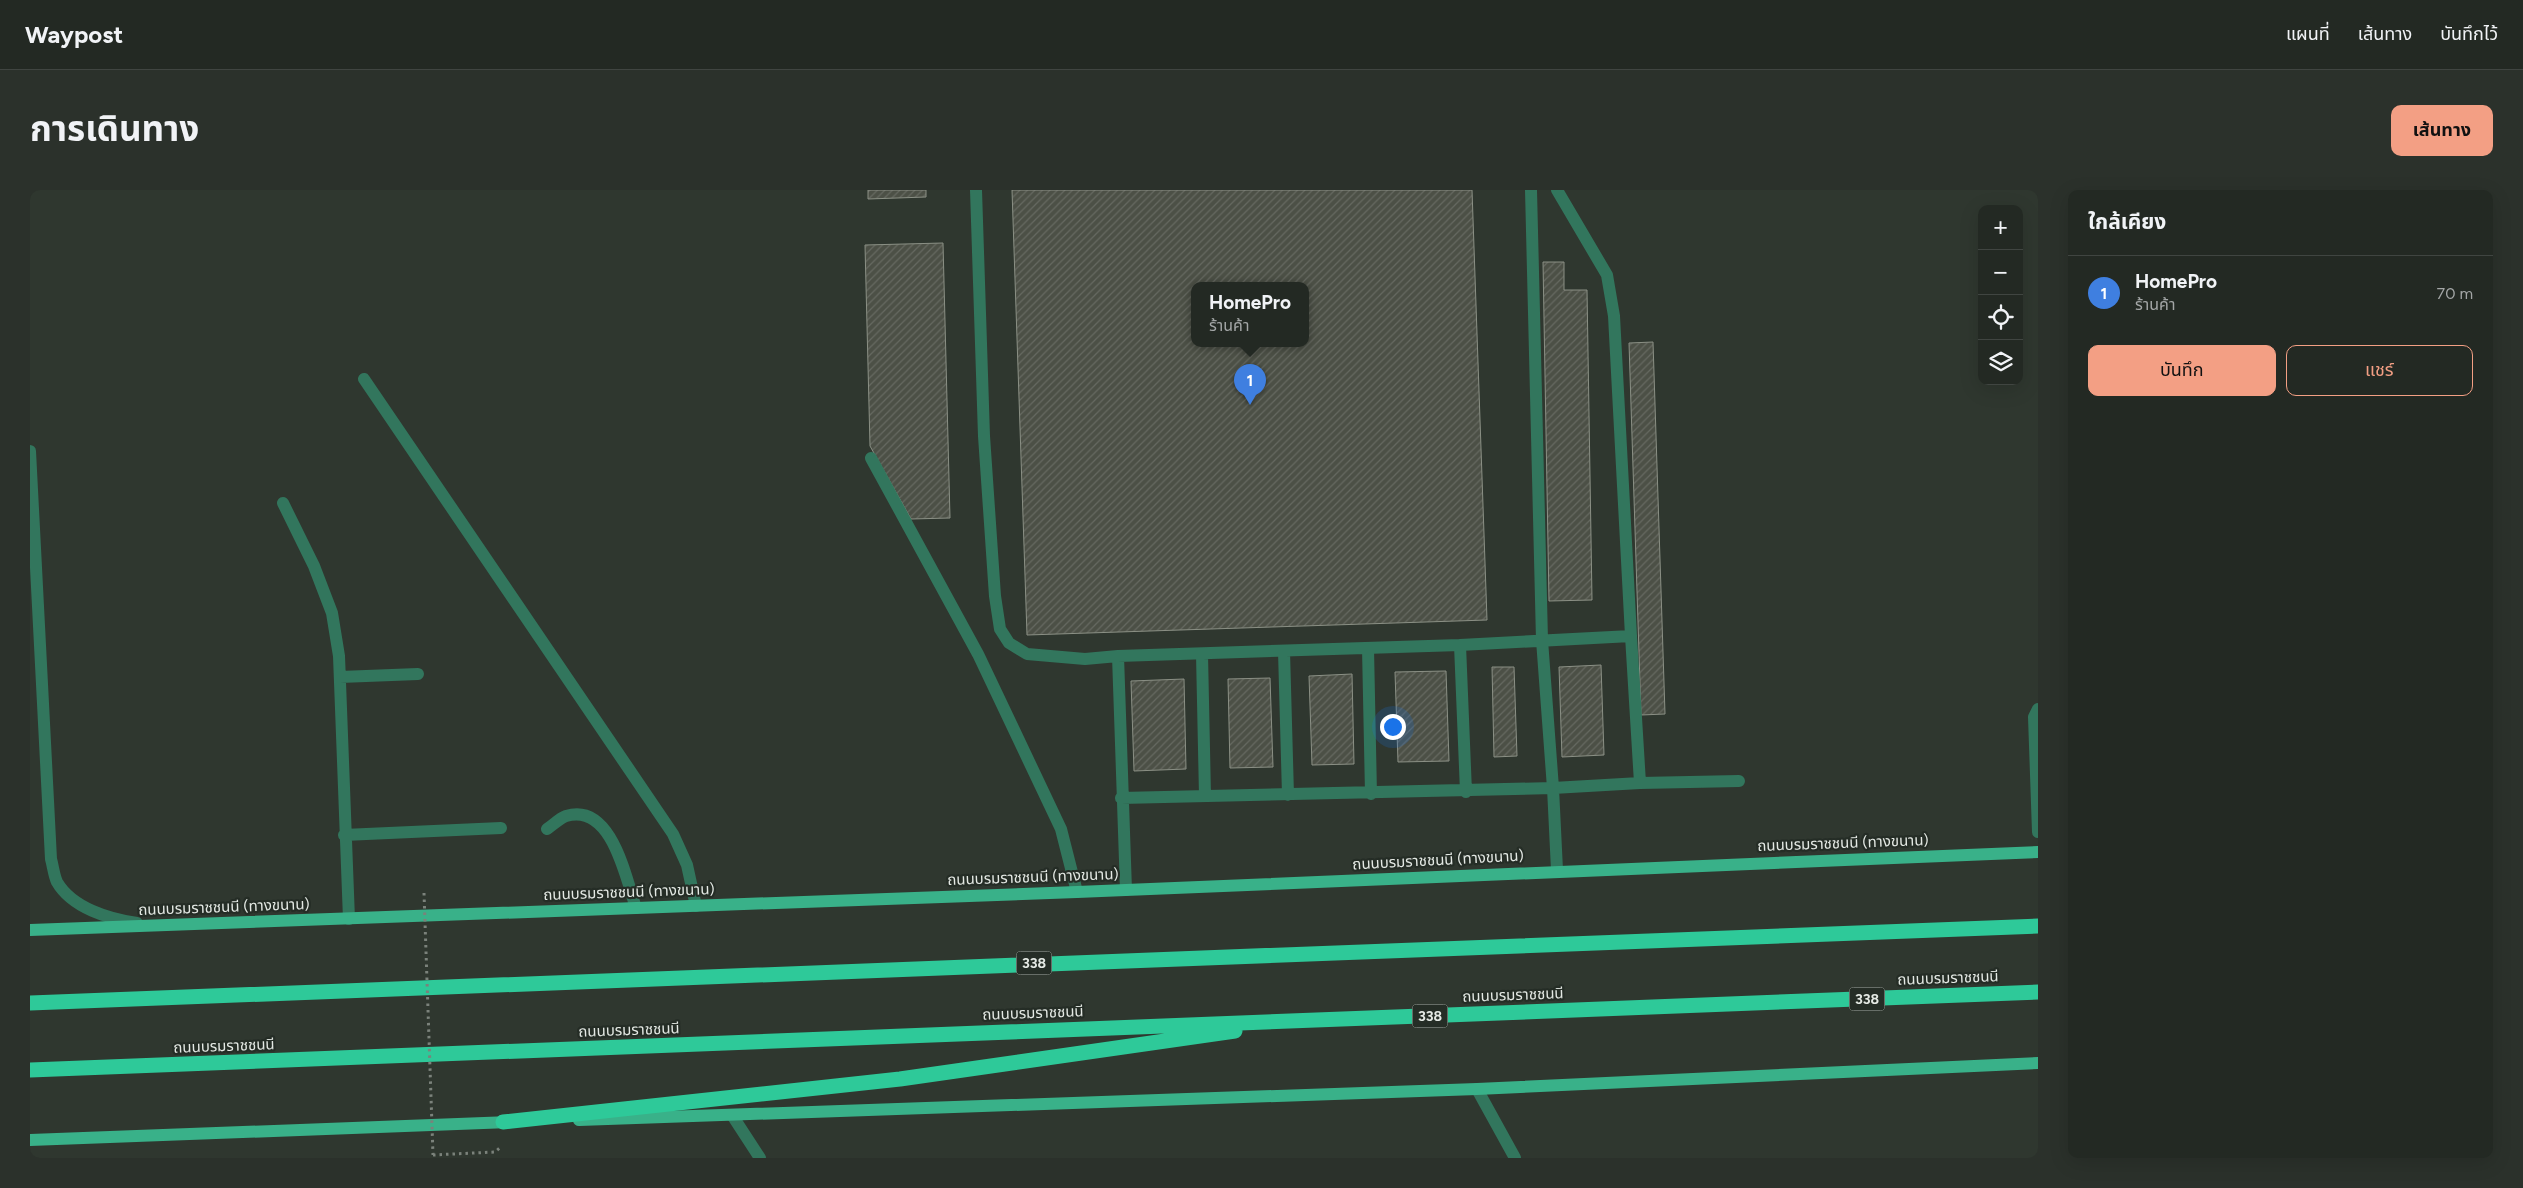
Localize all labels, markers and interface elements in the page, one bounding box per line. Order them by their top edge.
text: Waypost [25,20,123,49]
text: แผนที่ [2286,23,2330,45]
text: เส้นทาง [2358,23,2412,45]
text: บันทึกไว้ [2440,23,2498,45]
button: เส้นทาง [2391,105,2493,156]
text: การเดินทาง [30,108,199,150]
map controls [1978,205,2023,385]
button: + [1978,205,2023,250]
text: ใกล้เคียง [2088,209,2166,234]
button: − [1978,250,2023,295]
text: HomePro [2135,270,2217,293]
popup [1191,282,1309,347]
text: 1 [2101,284,2107,303]
text: 70 m [2437,284,2473,303]
text: HomePro [1209,291,1291,314]
button: locate [1978,295,2023,340]
text: ร้านค้า [2135,295,2175,314]
text: ร้านค้า [1209,316,1249,335]
button: layers [1978,340,2023,385]
button: บันทึก [2088,345,2276,396]
button: แชร์ [2286,345,2473,396]
pin: 1 [1234,364,1266,405]
your location [1380,714,1406,740]
street label: ถนนบรมราชชนนี (ทางขนาน) [1757,831,1929,855]
street label: ถนนบรมราชชนนี (ทางขนาน) [1352,847,1524,873]
street label: ถนนบรมราชชนนี (ทางขนาน) [947,865,1119,889]
street label: ถนนบรมราชชนนี (ทางขนาน) [543,880,715,904]
street label: ถนนบรมราชชนนี (ทางขนาน) [138,895,310,919]
road number: 338 [1016,951,1052,974]
street label: ถนนบรมราชชนนี [1897,967,1999,989]
street label: ถนนบรมราชชนนี [1462,984,1564,1006]
road number: 338 [1850,988,1884,1011]
street label: ถนนบรมราชชนนี [982,1002,1084,1024]
road number: 338 [1412,1004,1448,1028]
street label: ถนนบรมราชชนนี [578,1019,680,1041]
street label: ถนนบรมราชชนนี [173,1035,275,1057]

